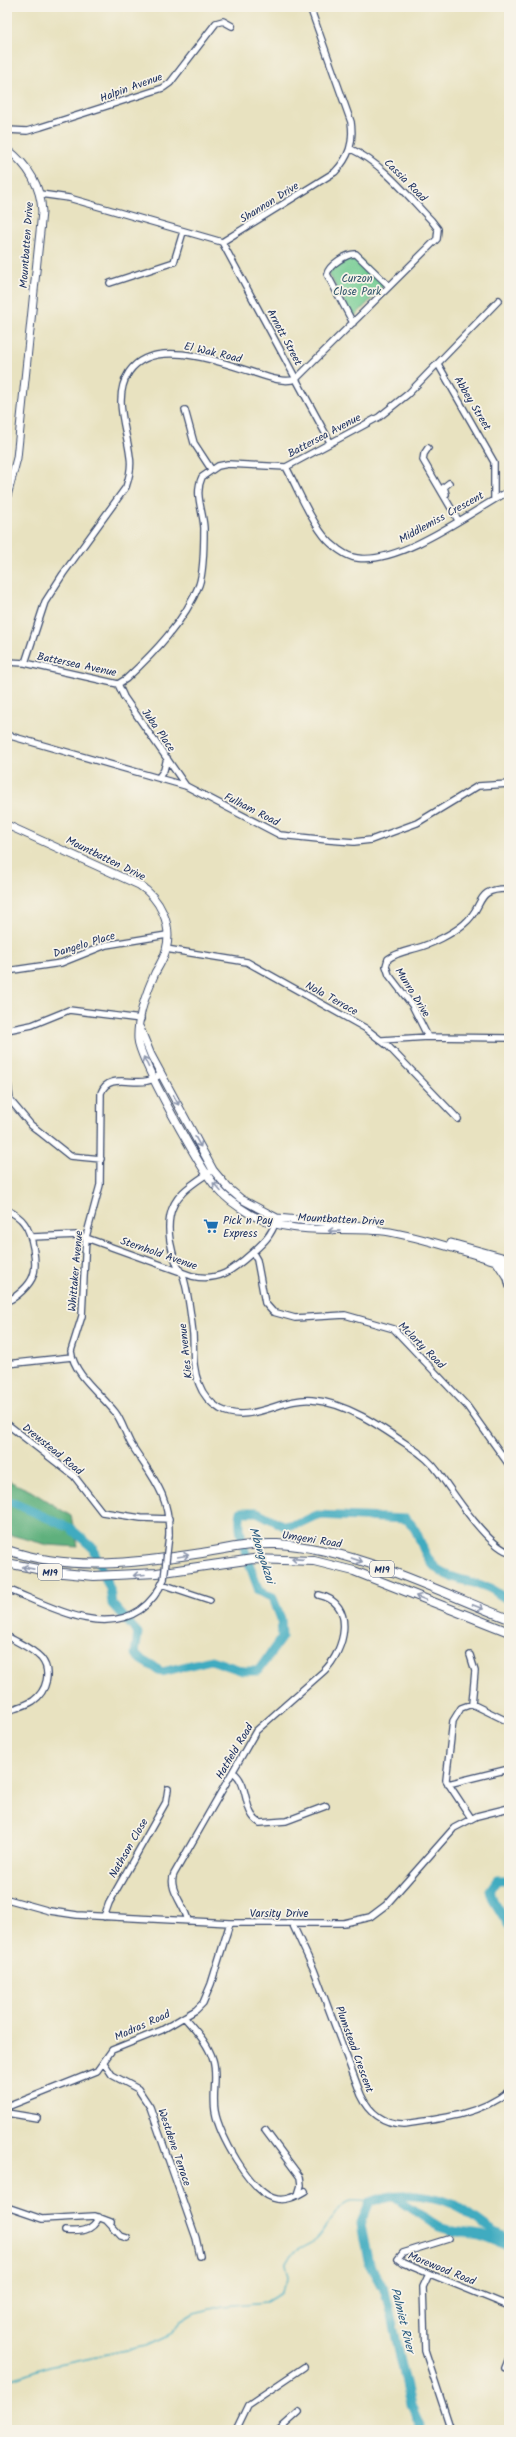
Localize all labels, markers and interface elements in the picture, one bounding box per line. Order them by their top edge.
street label: Halpin Avenue [97,68,165,108]
street label: Cassia Road [379,155,432,207]
street label: Shannon Drive [236,177,303,228]
street label: Mountbatten Drive [15,201,39,289]
park label: Curzon Close Park [333,270,382,301]
street label: Arnott Street [262,306,307,370]
street label: El Wak Road [182,338,244,368]
street label: Abbey Street [449,373,496,435]
street label: Battersea Avenue [285,409,364,463]
street label: Middlemiss Crescent [396,487,488,549]
street label: Battersea Avenue [35,648,118,682]
street label: Juba Place [137,705,180,756]
street label: Fulham Road [221,788,283,832]
street label: Mountbatten Drive [63,832,149,886]
street label: Dangelo Place [51,927,118,963]
street label: Munro Drive [390,964,435,1021]
street label: Nola Terrace [302,977,361,1021]
one-way arrow [142,1057,149,1069]
one-way arrow [172,1094,180,1106]
one-way arrow [195,1135,202,1147]
one-way arrow [212,1182,221,1193]
street label: Mountbatten Drive [297,1209,385,1231]
place label: Pick n Pay Express [223,1212,273,1243]
supermarket icon: Pick n Pay Express [202,1217,220,1235]
one-way arrow [328,1227,341,1235]
street label: Whittaker Avenue [63,1230,89,1312]
street label: Sternhold Avenue [118,1232,200,1276]
street label: Mclarty Road [393,1318,450,1374]
street label: Kies Avenue [174,1322,198,1379]
street label: Drewstead Road [18,1419,87,1480]
water label: Mbongokzai [244,1525,281,1589]
street label: Umgeni Road [281,1526,344,1554]
one-way arrow [176,1552,189,1560]
one-way arrow [291,1556,304,1563]
one-way arrow [351,1556,363,1564]
road number: M19 [370,1561,394,1577]
one-way arrow [22,1564,35,1572]
road number: M19 [38,1564,62,1580]
one-way arrow [133,1571,146,1578]
one-way arrow [415,1593,427,1601]
one-way arrow [472,1604,484,1612]
street label: Hatfield Road [211,1720,259,1783]
street label: Nathson Close [104,1815,153,1882]
street label: Varsity Drive [250,1905,308,1923]
street label: Plumstead Crescent [330,2003,378,2096]
street label: Madras Road [112,2005,174,2046]
street label: Westdene Terrace [152,2106,196,2189]
street label: Morewood Road [405,2247,479,2291]
water label: Palmiet River [385,2285,421,2358]

